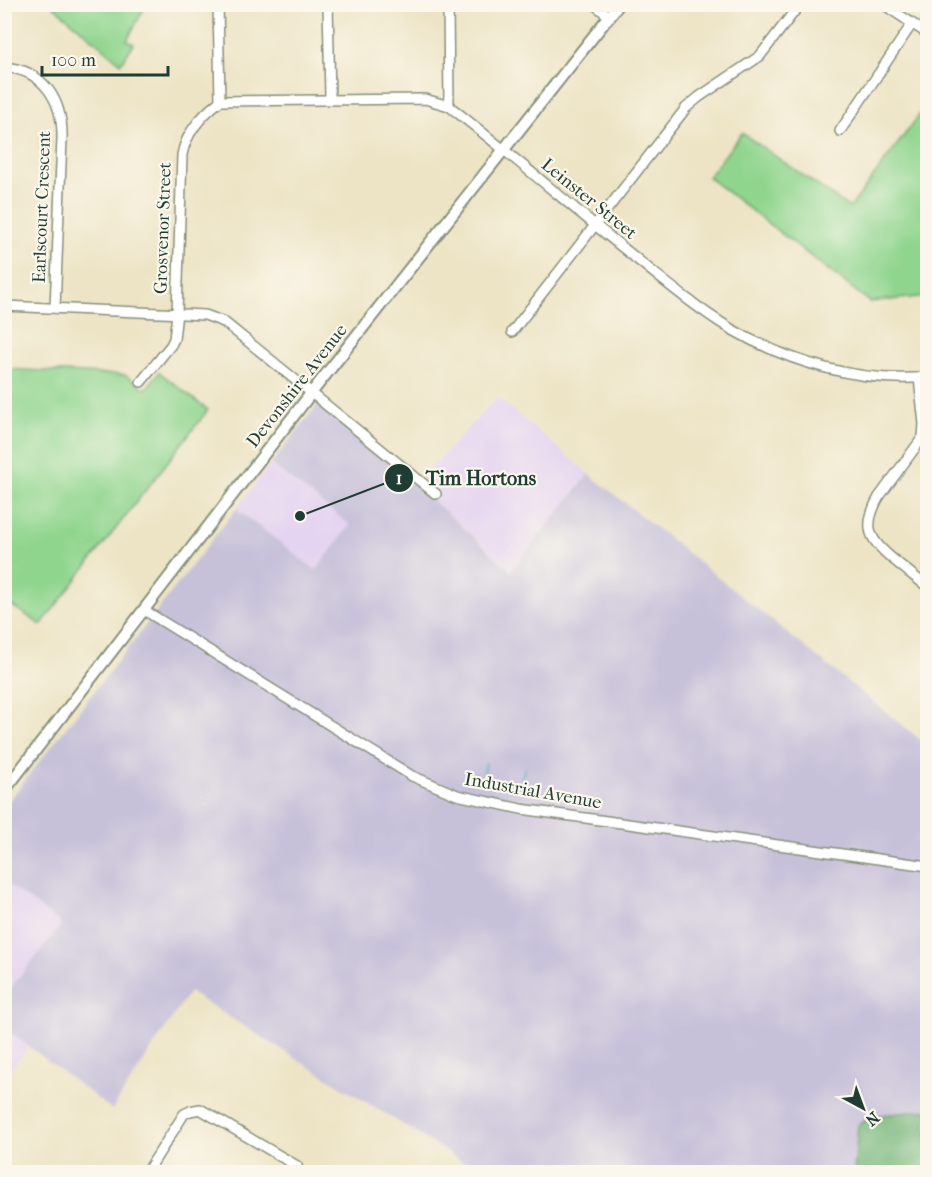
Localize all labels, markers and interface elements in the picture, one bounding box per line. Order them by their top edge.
scale bar [42,39,168,77]
text: 100 m [51,50,96,71]
street label: Earlscourt Crescent [29,130,55,283]
street label: Leinster Street [537,154,641,244]
street label: Grosvenor Street [150,161,176,294]
street label: Devonshire Avenue [242,320,352,452]
callout: Tim Hortons [384,459,548,497]
text: Tim Hortons [425,467,537,490]
text: 1 [396,468,402,489]
street label: Industrial Avenue [463,769,603,813]
north arrow [833,1078,893,1138]
text: N [861,1108,883,1131]

